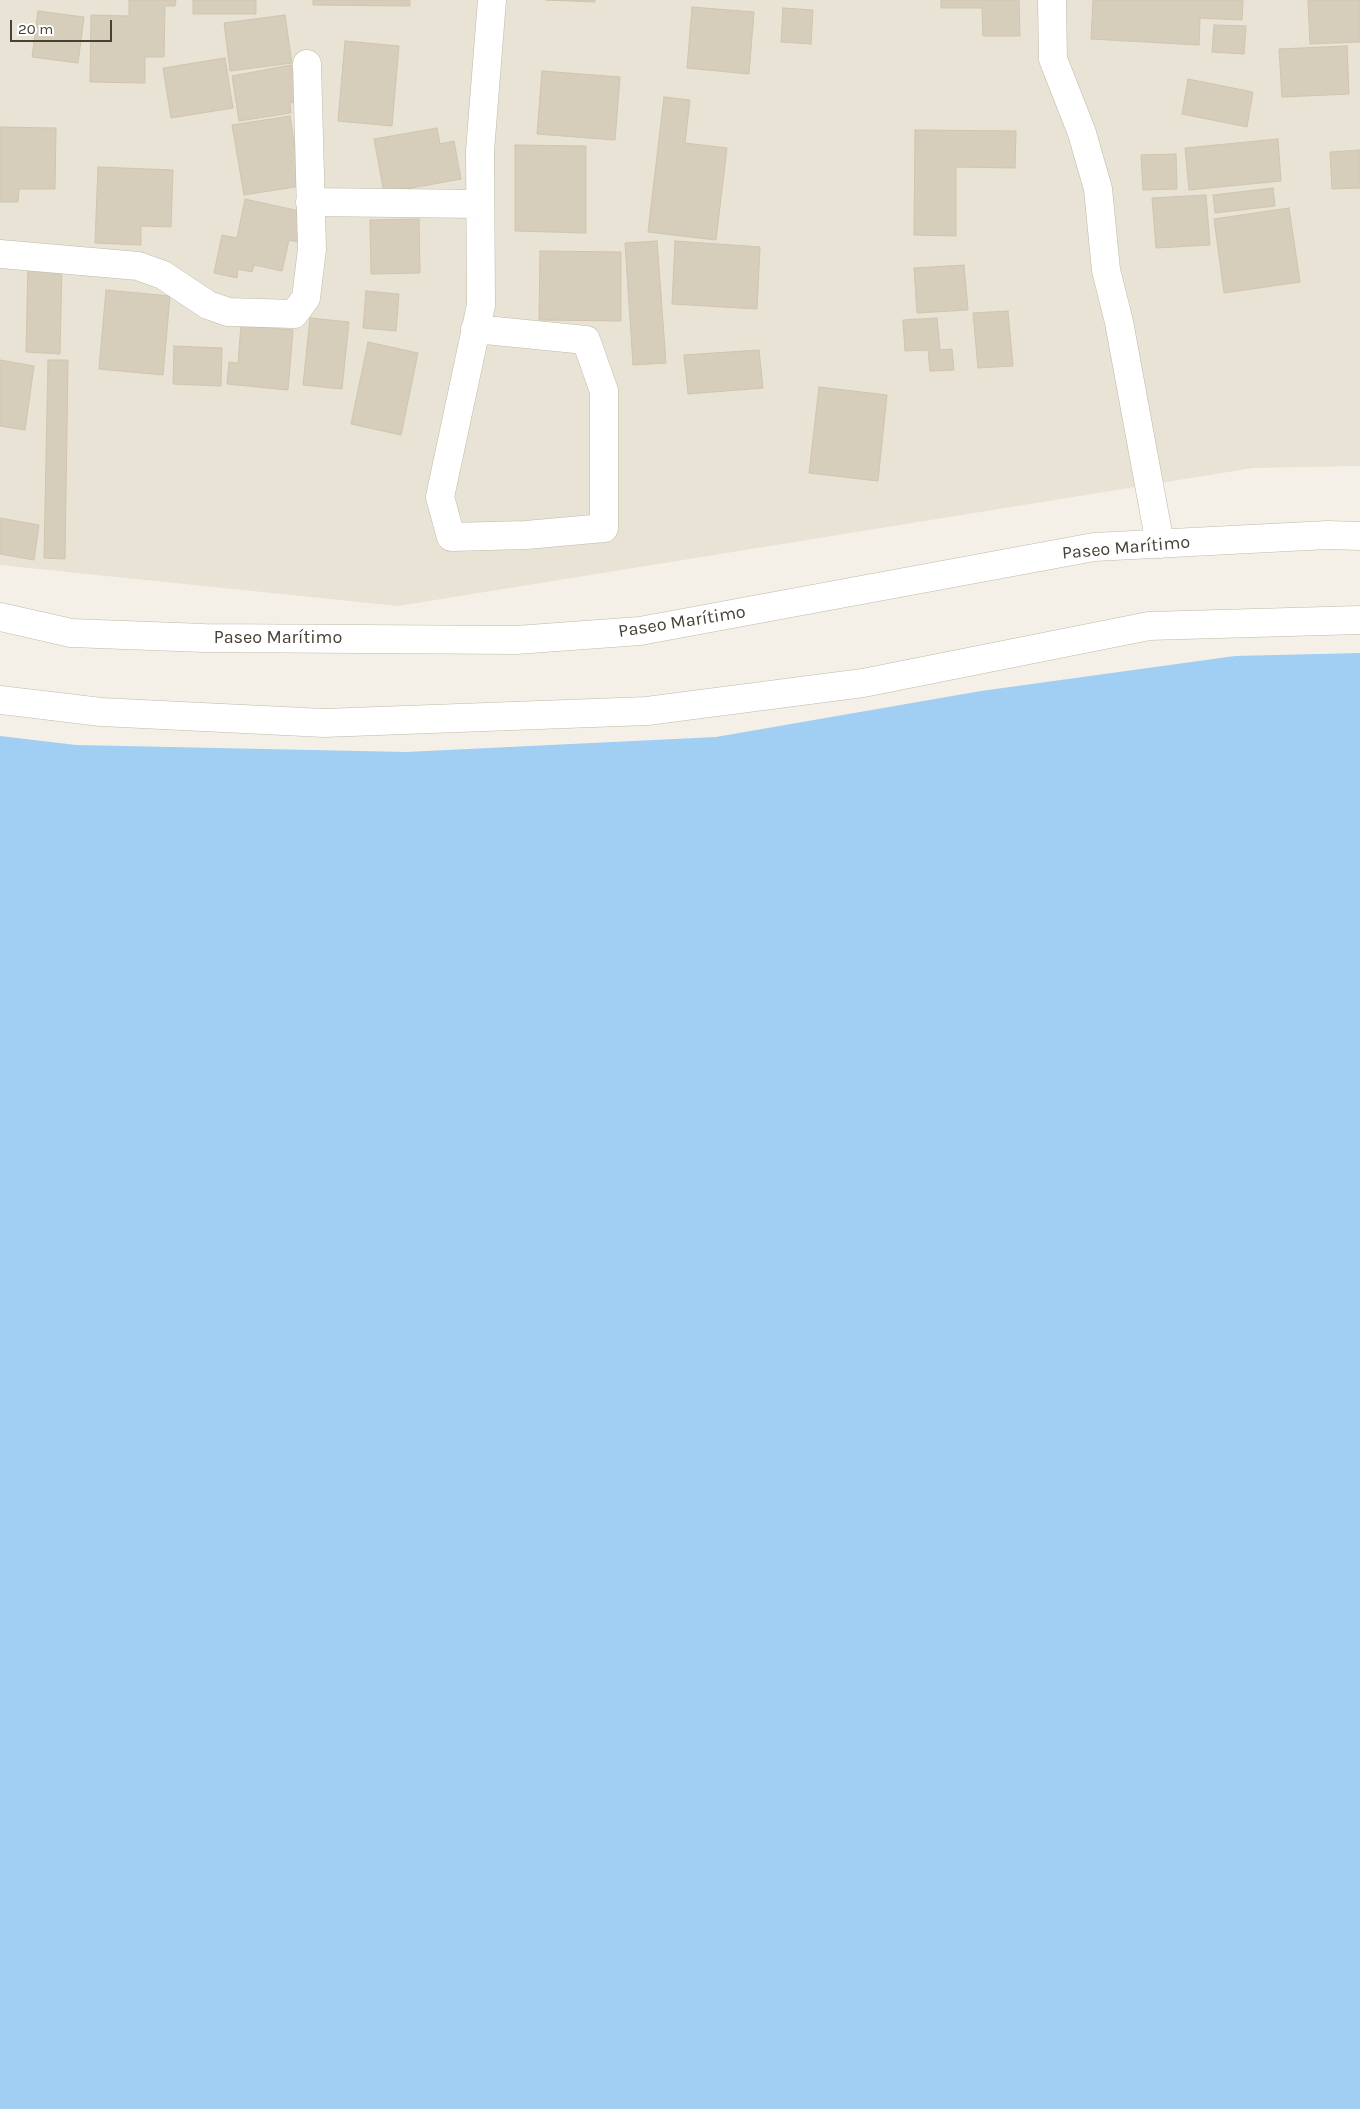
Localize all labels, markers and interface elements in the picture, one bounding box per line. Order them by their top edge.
scale bar [12,10,115,42]
text: 20 m [18,20,53,38]
street label: Paseo Marítimo [1061,532,1191,564]
street label: Paseo Marítimo [617,601,747,643]
street label: Paseo Marítimo [214,627,342,649]

